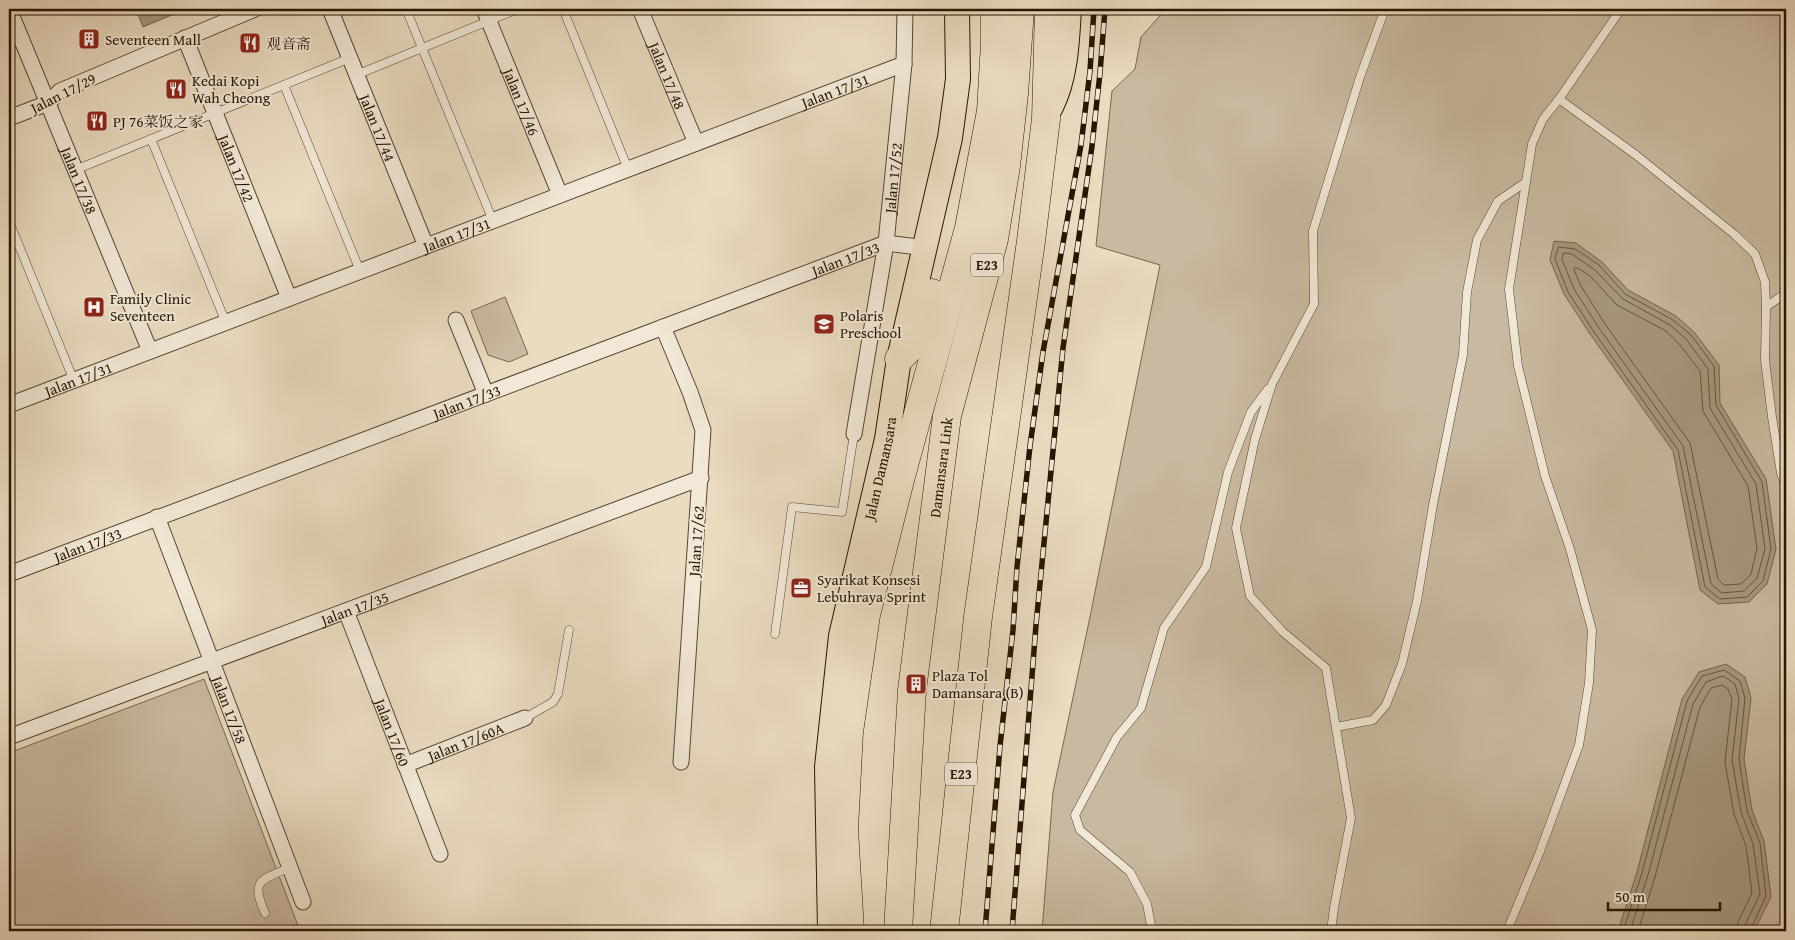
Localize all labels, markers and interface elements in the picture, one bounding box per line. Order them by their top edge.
building icon: Seventeen Mall [77,27,101,51]
place label: Seventeen Mall [105,29,201,50]
restaurant icon: 观音斋 [238,31,262,55]
place label: 观音斋 [266,33,311,54]
street label: Jalan 17/48 [644,37,691,112]
street label: Jalan 17/46 [498,63,545,138]
street label: Jalan 17/29 [25,68,99,119]
street label: Jalan 17/31 [796,68,872,113]
place label: Kedai Kopi Wah Cheong [192,70,271,108]
restaurant icon: Kedai Kopi Wah Cheong [164,77,188,101]
street label: Jalan 17/44 [354,89,401,164]
restaurant icon: PJ 76菜饭之家 [85,109,109,133]
place label: PJ 76菜饭之家 [113,111,204,132]
street label: Jalan 17/42 [213,129,260,205]
street label: Jalan 17/38 [56,141,103,217]
street label: Jalan 17/52 [878,142,907,216]
street label: Jalan 17/31 [418,212,493,258]
street label: Jalan 17/33 [807,236,882,281]
road number: E23 [971,254,1003,276]
place label: Family Clinic Seventeen [110,288,191,326]
hospital icon: Family Clinic Seventeen [82,295,106,319]
place label: Polaris Preschool [840,305,901,343]
school or university icon: Polaris Preschool [812,312,836,336]
street label: Jalan 17/31 [39,356,115,402]
street label: Jalan 17/33 [428,379,503,424]
street label: Jalan Damansara [858,415,901,524]
street label: Damansara Link [924,415,957,519]
street label: Jalan 17/62 [683,505,709,579]
street label: Jalan 17/33 [49,522,124,567]
place label: Syarikat Konsesi Lebuhraya Sprint [817,569,927,607]
office icon: Syarikat Konsesi Lebuhraya Sprint [789,576,813,600]
street label: Jalan 17/35 [316,585,391,631]
place label: Plaza Tol Damansara (B) [932,665,1024,703]
street label: Jalan 17/58 [207,671,252,746]
building icon: Plaza Tol Damansara (B) [904,672,928,696]
street label: Jalan 17/60 [370,694,415,769]
street label: Jalan 17/60A [423,717,507,766]
road number: E23 [945,762,977,786]
scale bar [1608,880,1720,912]
text: 50 m [1615,886,1646,907]

